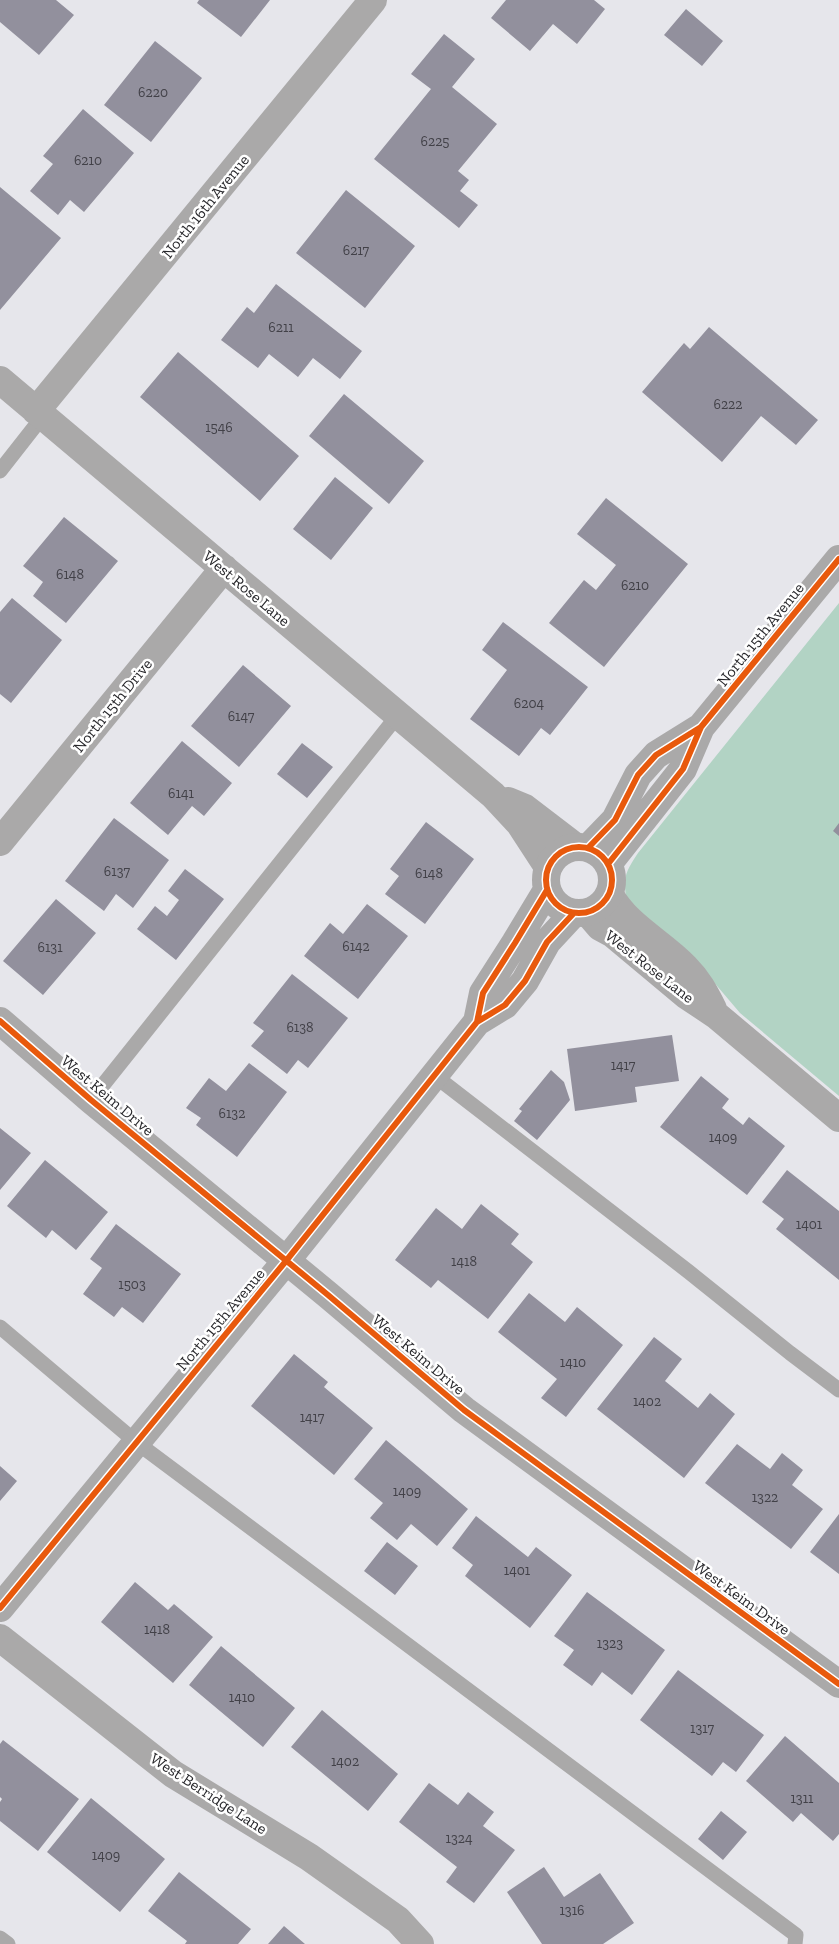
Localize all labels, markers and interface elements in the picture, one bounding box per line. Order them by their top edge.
house number: 6220 [138,84,168,101]
house number: 6225 [420,133,450,150]
street label: North 16th Avenue [158,151,253,262]
house number: 6210 [74,152,102,169]
house number: 6217 [343,242,370,259]
house number: 6211 [268,319,294,336]
house number: 6222 [713,396,743,413]
house number: 1546 [205,419,233,436]
street label: West Rose Lane [199,547,294,630]
house number: 6148 [56,566,84,583]
house number: 6210 [621,577,649,594]
street label: North 15th Avenue [713,579,808,690]
street label: North 15th Drive [69,655,156,756]
house number: 6204 [514,695,545,712]
house number: 6147 [228,708,255,725]
house number: 6141 [168,785,194,802]
house number: 6137 [104,863,131,880]
house number: 6148 [415,865,443,882]
street label: West Rose Lane [601,926,698,1007]
house number: 6142 [342,938,370,955]
house number: 6131 [37,939,63,956]
house number: 6138 [286,1019,314,1036]
street label: West Keim Drive [57,1051,158,1140]
house number: 1417 [611,1057,636,1074]
house number: 6132 [219,1105,245,1122]
house number: 1409 [709,1129,737,1146]
house number: 1401 [796,1216,823,1233]
house number: 1418 [451,1253,477,1270]
street label: North 15th Avenue [172,1264,269,1374]
house number: 1503 [118,1276,146,1293]
street label: West Keim Drive [368,1310,469,1399]
house number: 1410 [560,1354,586,1371]
house number: 1402 [633,1393,661,1410]
house number: 1417 [300,1409,325,1426]
house number: 1409 [393,1483,421,1500]
house number: 1322 [752,1489,778,1506]
street label: West Keim Drive [689,1556,794,1639]
house number: 1401 [504,1562,531,1579]
house number: 1418 [144,1621,170,1638]
house number: 1323 [597,1635,623,1652]
house number: 1410 [229,1689,255,1706]
house number: 1317 [690,1720,714,1737]
street label: West Berridge Lane [147,1749,271,1838]
house number: 1402 [331,1753,359,1770]
house number: 1311 [790,1790,814,1807]
house number: 1324 [446,1830,473,1847]
house number: 1409 [92,1847,120,1864]
house number: 1316 [559,1902,585,1919]

